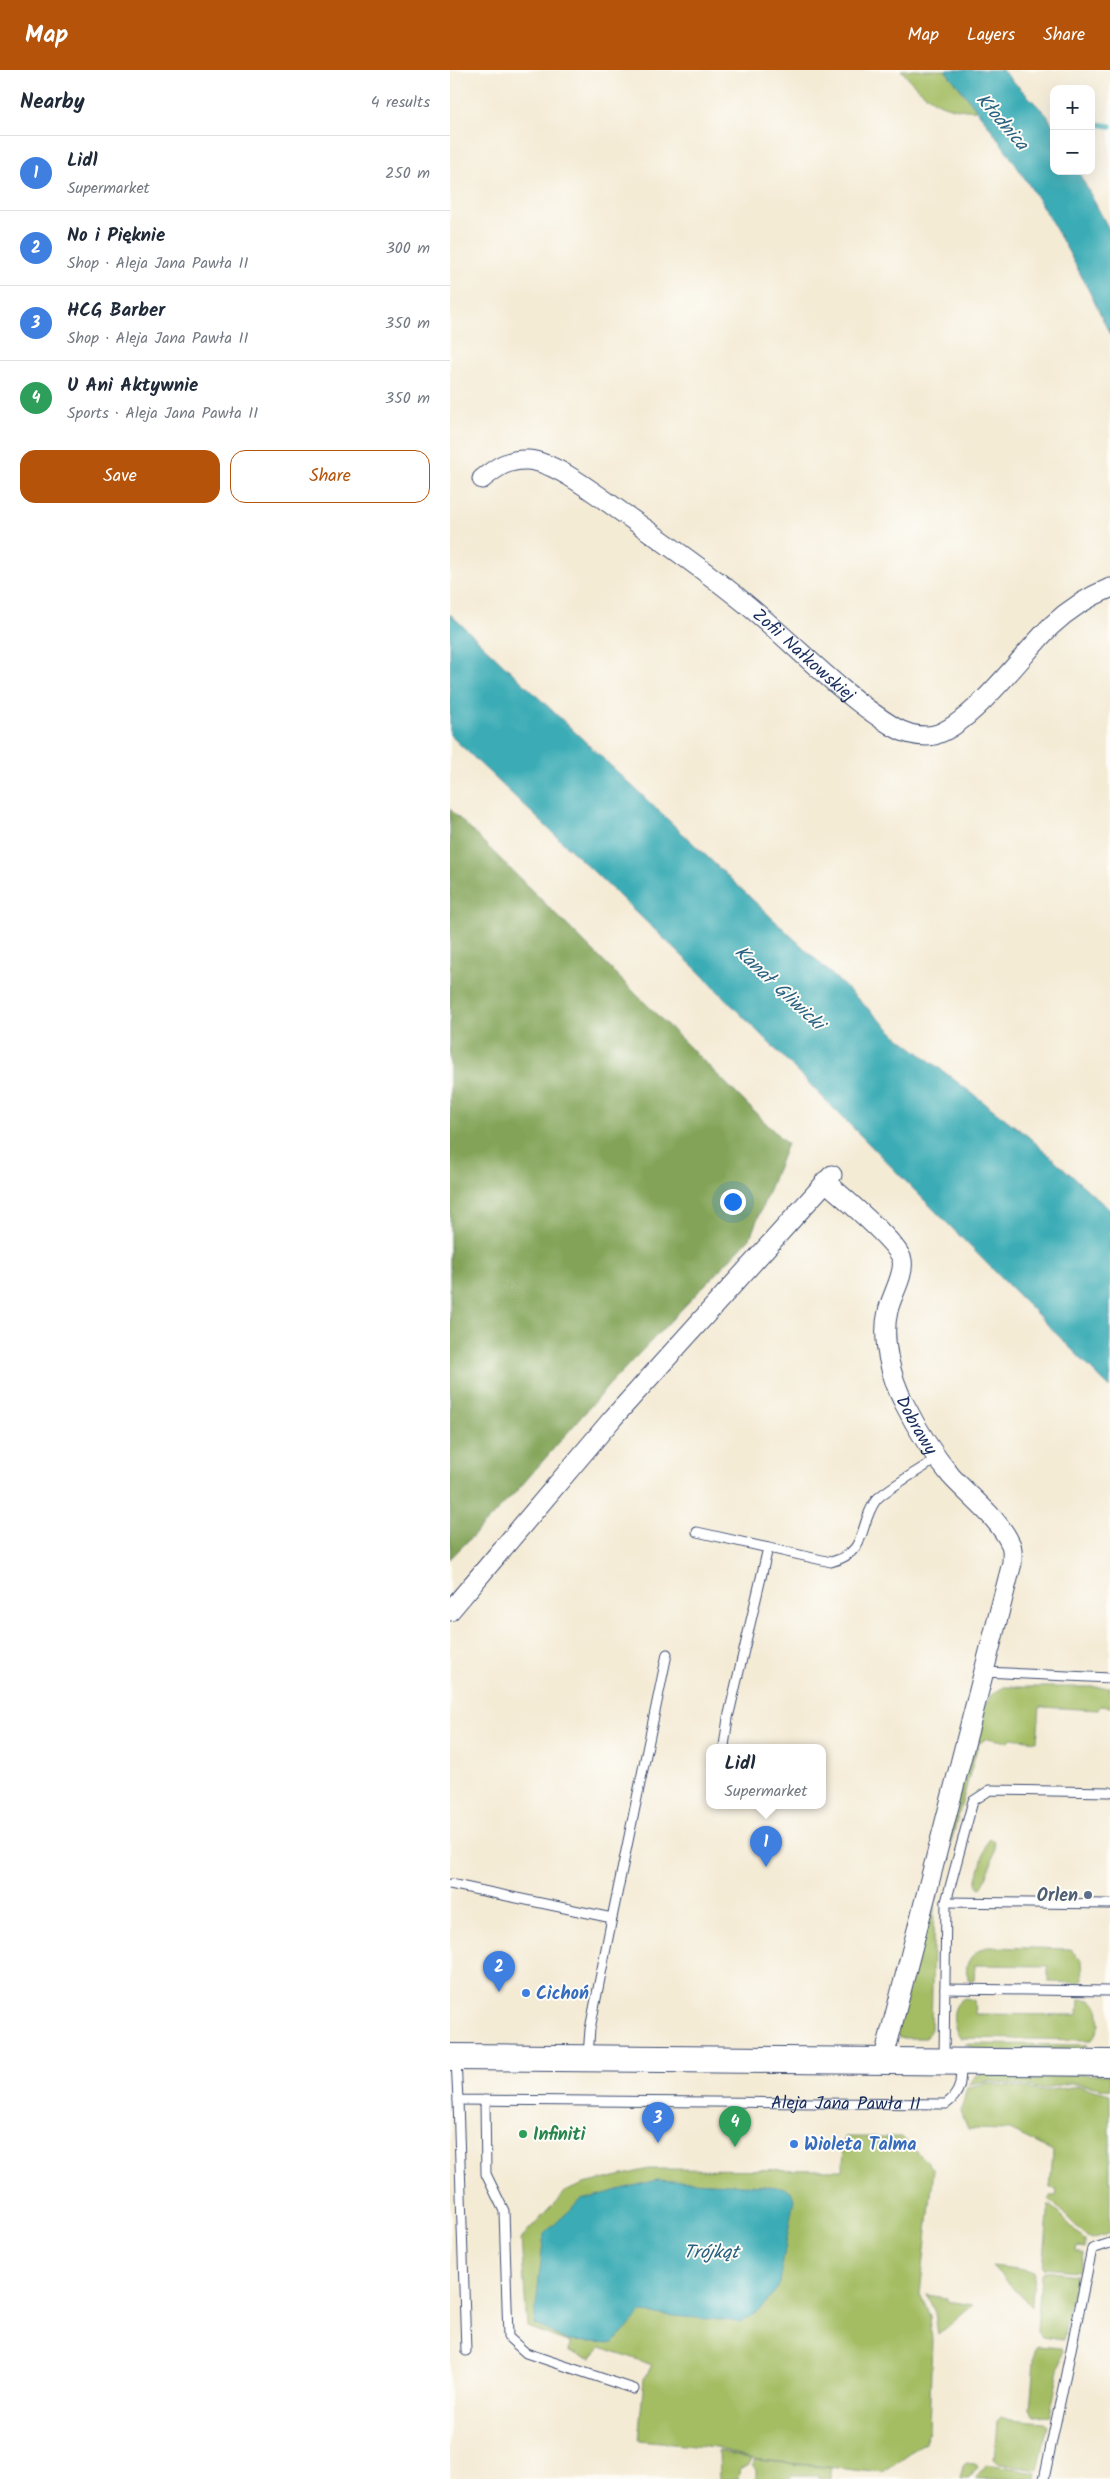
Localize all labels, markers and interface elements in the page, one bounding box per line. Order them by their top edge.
text: Map [25,16,68,55]
text: Map [908,21,939,50]
text: Layers [967,21,1015,50]
text: Share [1043,21,1085,50]
map controls [1050,85,1095,175]
button: + [1050,85,1095,130]
text: Nearby [20,86,85,119]
water label: Kłodnica [968,87,1036,159]
text: 4 results [371,90,430,115]
button: − [1050,130,1095,175]
text: Lidl [67,146,98,176]
text: 1 [34,161,38,186]
text: 250 m [385,161,430,186]
text: Supermarket [67,176,150,201]
text: No i Pięknie [67,221,165,251]
text: 2 [31,236,41,261]
text: 300 m [386,236,430,261]
text: Shop · Aleja Jana Pawła II [67,251,248,276]
text: HCG Barber [67,296,165,326]
text: 3 [32,311,40,336]
text: 350 m [385,311,430,336]
text: Shop · Aleja Jana Pawła II [67,326,248,351]
text: U Ani Aktywnie [67,371,198,401]
text: 4 [32,386,40,411]
text: 350 m [385,386,430,411]
text: Sports · Aleja Jana Pawła II [67,401,258,426]
button: Save [20,450,220,503]
button: Share [230,450,430,503]
street label: Zofii Nałkowskiej [745,602,862,711]
water label: Kanał Gliwicki [727,939,834,1041]
your location [720,1189,746,1215]
street label: Dobrawy [887,1391,944,1462]
popup [706,1744,826,1809]
text: Lidl [725,1749,755,1779]
text: Supermarket [725,1779,807,1804]
pin: 1 [750,1826,782,1867]
place label: Orlen [1037,1882,1078,1911]
marker: Orlen [1082,1889,1094,1901]
pin: 2 [483,1951,515,1992]
place label: Cichoń [536,1980,589,2009]
marker: Cichoń [520,1987,532,1999]
street label: Aleja Jana Pawła II [771,2090,921,2120]
pin: 3 [642,2102,674,2143]
pin: 4 [719,2106,751,2147]
place label: Infiniti [533,2121,586,2150]
marker: Infiniti [517,2128,529,2140]
place label: Wioleta Talma [804,2131,917,2160]
marker: Wioleta Talma [788,2138,800,2150]
water label: Trójkąt [683,2238,741,2268]

